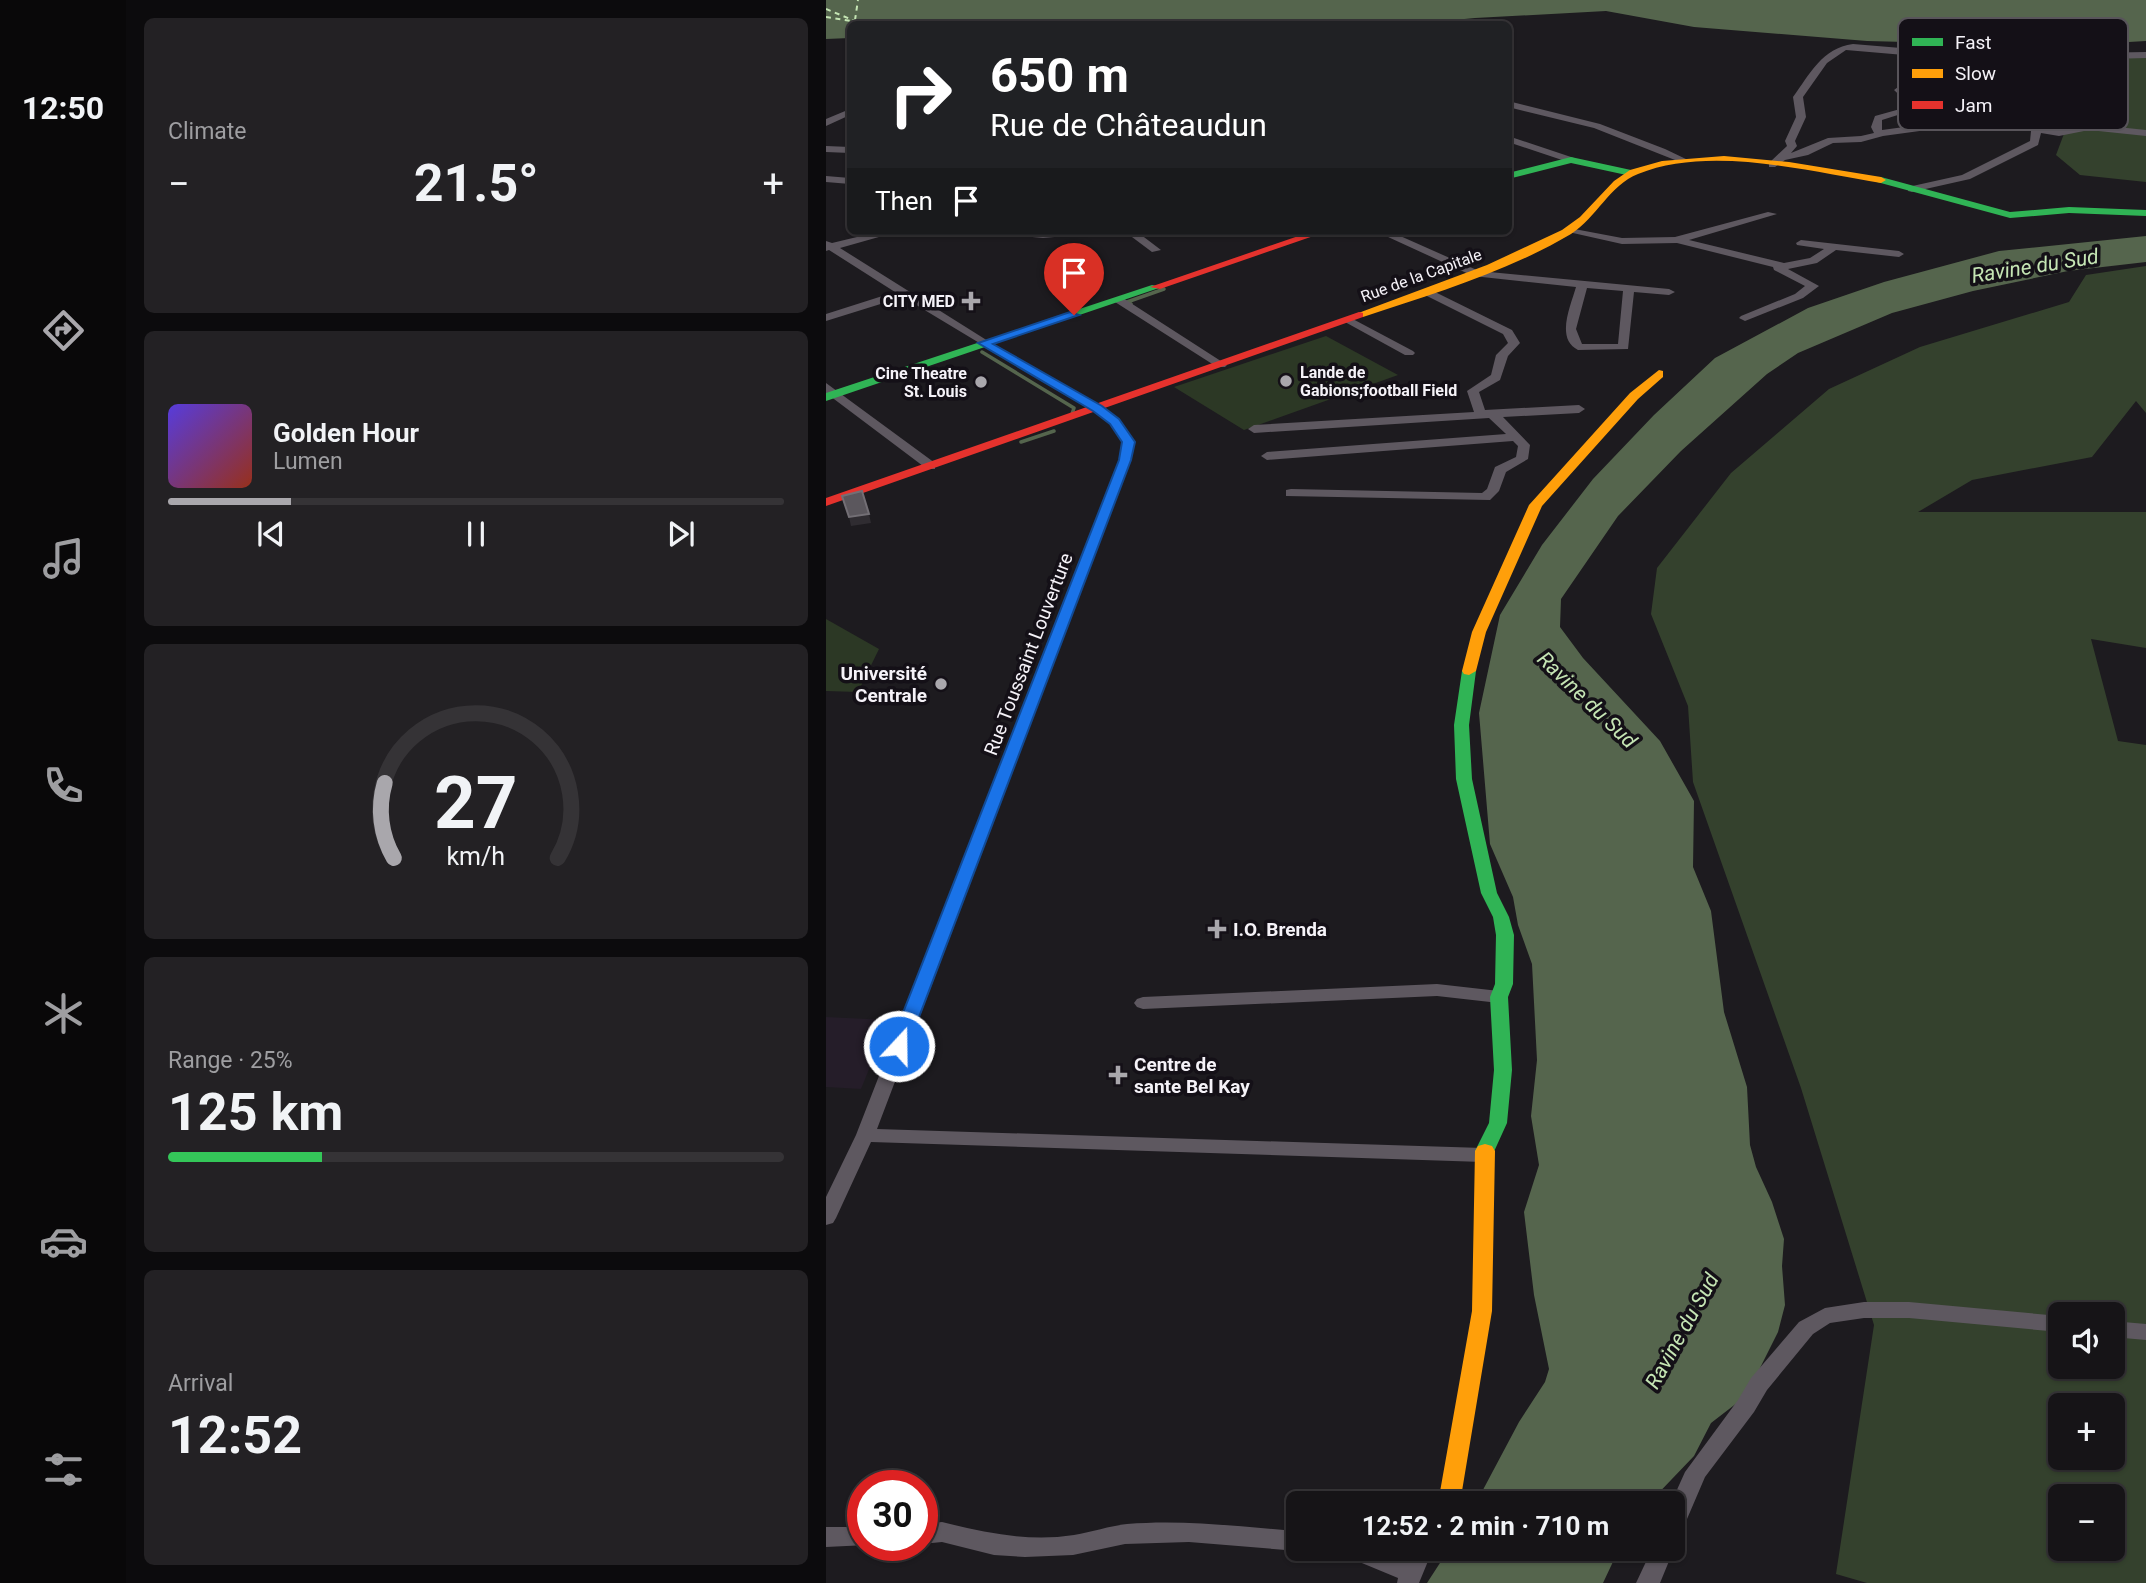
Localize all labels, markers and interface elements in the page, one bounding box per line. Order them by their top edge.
legend [1898,18,2128,130]
text: Fast [1955,31,1992,54]
text: 650 m [990,47,1129,104]
icon: right [875,49,966,140]
text: Slow [1955,62,1996,85]
text: 12:50 [22,89,104,127]
text: Jam [1955,94,1992,117]
text: Rue de Châteaudun [990,106,1267,144]
text: Climate [168,118,247,145]
text: 21.5° [414,153,539,214]
text: − [168,162,190,206]
text: + [762,162,784,206]
icon: arrive [947,182,985,220]
text: Then [875,186,933,216]
pin [1044,243,1104,315]
water label: Ravine du Sud [1970,244,2101,288]
street label: Rue de la Capitale [1358,245,1484,306]
icon: arrive [1055,254,1093,292]
marker: CITY MED [961,291,981,311]
place label: CITY MED [883,292,955,311]
icon: directions [39,306,88,355]
place label: Lande de Gabions;football Field [1300,363,1457,400]
place label: Cine Theatre St. Louis [875,364,967,401]
marker: Lande de Gabions;football Field [1278,373,1294,389]
marker: Cine Theatre St. Louis [973,374,989,390]
text: Golden Hour [273,418,419,448]
text: Lumen [273,448,343,475]
icon: previous [252,515,290,553]
icon: pause [457,515,495,553]
icon: next [662,515,700,553]
icon: music [39,534,88,583]
street label: Rue Toussaint Louverture [979,550,1078,759]
water label: Ravine du Sud [1533,647,1642,754]
place label: Université Centrale [841,662,927,707]
marker: Université Centrale [933,676,949,692]
text: 27 [434,760,518,846]
icon: phone [39,761,88,810]
text: km/h [447,841,505,870]
place label: I.O. Brenda [1233,918,1327,941]
marker: I.O. Brenda [1207,919,1227,939]
icon: climate [39,989,88,1038]
position arrow [862,1009,936,1083]
text: Range · 25% [168,1047,293,1074]
place label: Centre de sante Bel Kay [1134,1053,1250,1098]
marker: Centre de sante Bel Kay [1108,1065,1128,1085]
text: 125 km [168,1082,343,1143]
icon: car [39,1217,88,1266]
water label: Ravine du Sud [1640,1269,1724,1393]
map controls [2048,1302,2125,1561]
button: sound [2048,1302,2125,1379]
text: Arrival [168,1370,233,1397]
button: + [2048,1393,2125,1470]
text: 12:52 [168,1405,302,1466]
icon: filters [39,1445,88,1494]
speed limit sign: 30 [847,1470,938,1561]
button: − [2048,1484,2125,1561]
text: 12:52 · 2 min · 710 m [1362,1511,1609,1541]

